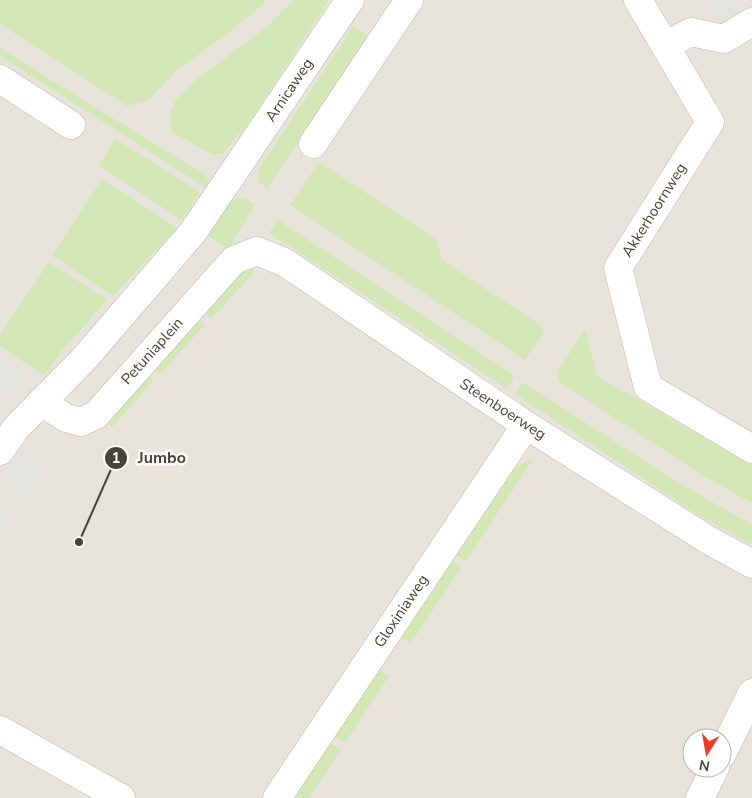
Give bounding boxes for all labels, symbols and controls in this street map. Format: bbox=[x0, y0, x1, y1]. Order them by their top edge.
street label: Arnicaweg bbox=[260, 54, 318, 126]
street label: Akkerhoornweg bbox=[617, 159, 691, 261]
street label: Petuniaplein bbox=[117, 313, 187, 389]
street label: Steenboerweg bbox=[456, 374, 550, 444]
callout: Jumbo bbox=[103, 442, 196, 473]
text: Jumbo bbox=[137, 447, 186, 469]
text: 1 bbox=[111, 448, 121, 468]
street label: Gloxiniaweg bbox=[369, 571, 433, 651]
north arrow bbox=[682, 728, 732, 778]
text: N bbox=[698, 755, 712, 776]

